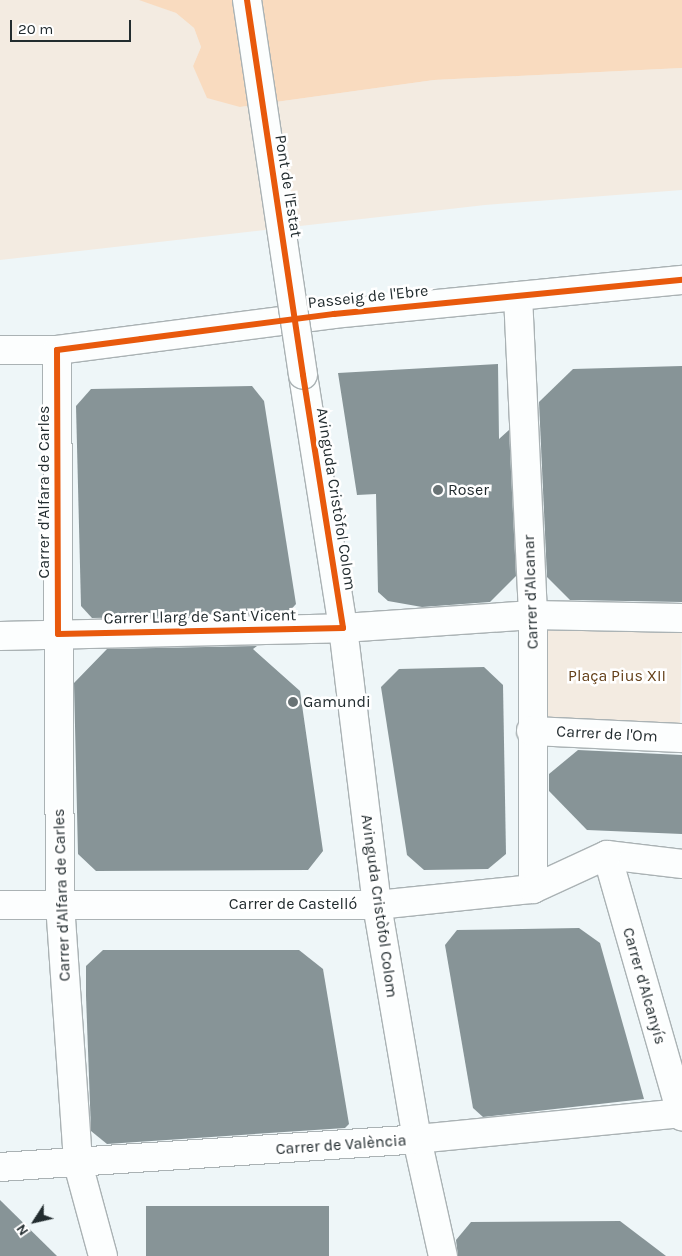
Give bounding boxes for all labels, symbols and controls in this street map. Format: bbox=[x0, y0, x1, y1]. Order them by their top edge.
scale bar bbox=[12, 10, 134, 42]
text: 20 m bbox=[18, 20, 53, 38]
street label: Pont de l'Estat bbox=[270, 133, 306, 239]
street label: Passeig de l'Ebre bbox=[307, 281, 429, 313]
street label: Carrer d'Alfara de Carles bbox=[34, 406, 54, 578]
street label: Avinguda Cristòfol Colom bbox=[312, 406, 360, 592]
place label: Roser bbox=[448, 480, 489, 500]
marker: Roser bbox=[432, 484, 444, 496]
street label: Carrer d'Alcanar bbox=[519, 534, 543, 650]
street label: Carrer Llarg de Sant Vicent bbox=[104, 606, 296, 628]
park label: Plaça Pius XII bbox=[568, 666, 666, 686]
place label: Gamundi bbox=[303, 692, 371, 712]
marker: Gamundi bbox=[287, 696, 299, 708]
street label: Carrer de l'Om bbox=[556, 722, 658, 746]
street label: Carrer d'Alfara de Carles bbox=[49, 808, 75, 982]
street label: Avinguda Cristòfol Colom bbox=[357, 813, 401, 999]
street label: Carrer de Castelló bbox=[229, 894, 357, 914]
street label: Carrer d'Alcanyís bbox=[618, 925, 670, 1047]
street label: Carrer de València bbox=[275, 1131, 407, 1159]
north arrow bbox=[10, 1196, 60, 1246]
text: N bbox=[12, 1221, 32, 1239]

